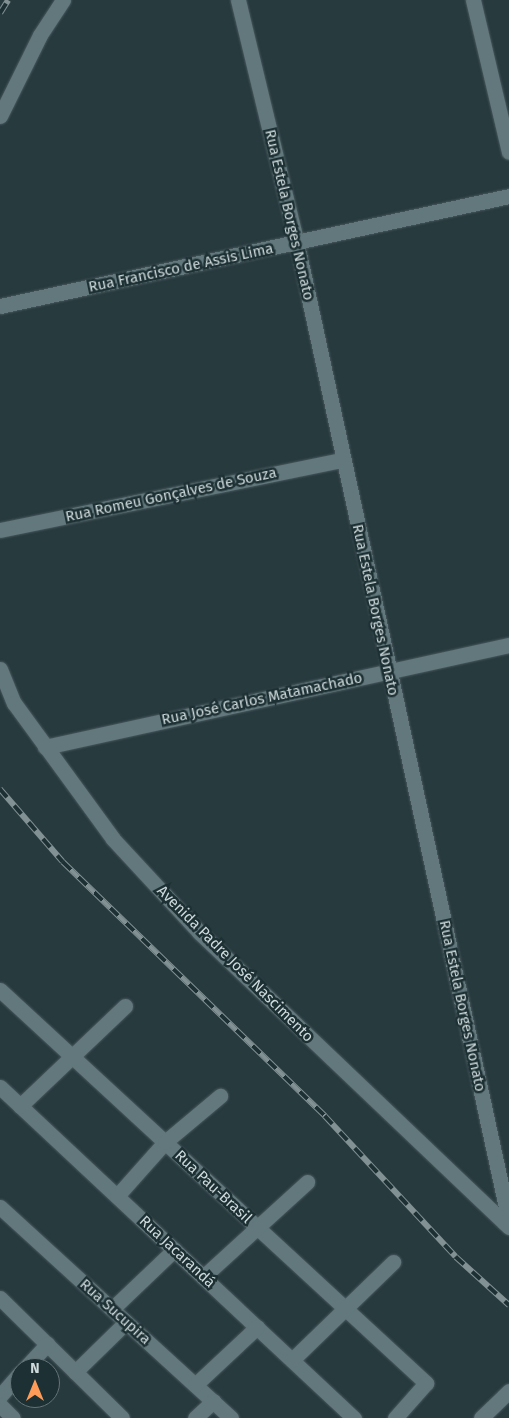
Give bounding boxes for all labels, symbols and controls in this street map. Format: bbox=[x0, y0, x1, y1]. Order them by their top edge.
street label: Rua Estela Borges Nonato bbox=[261, 128, 317, 302]
street label: Rua Francisco de Assis Lima bbox=[87, 240, 275, 296]
street label: Rua Romeu Gonçalves de Souza bbox=[64, 464, 278, 526]
street label: Rua Estela Borges Nonato bbox=[348, 523, 402, 697]
street label: Rua José Carlos Matamachado bbox=[160, 669, 364, 729]
street label: Avenida Padre José Nascimento bbox=[153, 882, 317, 1046]
street label: Rua Estela Borges Nonato bbox=[435, 919, 489, 1093]
street label: Rua Pau-Brasil bbox=[171, 1147, 255, 1227]
street label: Rua Jacarandá bbox=[135, 1212, 219, 1292]
street label: Rua Sucupira bbox=[76, 1275, 154, 1349]
north arrow bbox=[10, 1358, 60, 1408]
text: N bbox=[30, 1360, 40, 1377]

